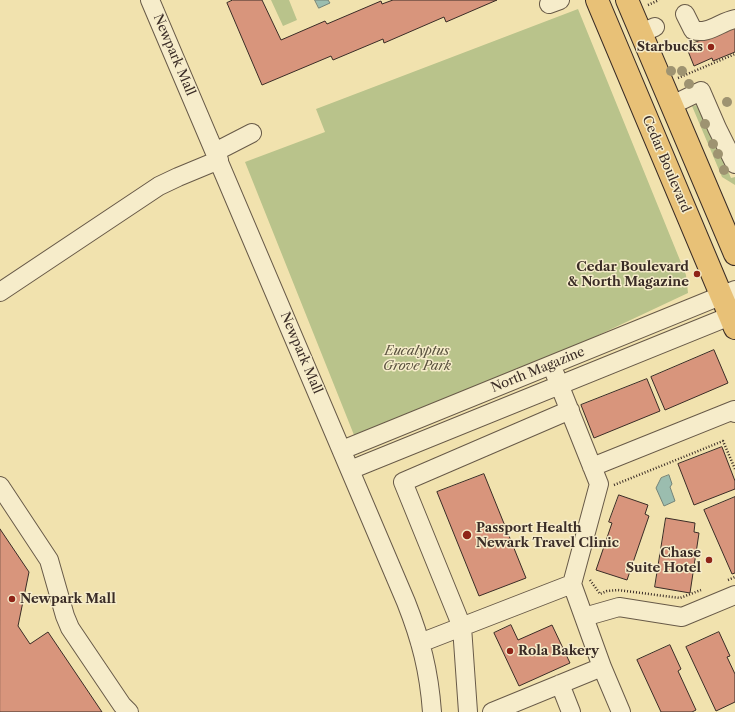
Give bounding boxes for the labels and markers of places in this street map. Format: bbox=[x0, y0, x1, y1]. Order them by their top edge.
place label: Starbucks bbox=[637, 39, 703, 55]
marker: Starbucks bbox=[706, 42, 716, 52]
place label: Cedar Boulevard & North Magazine bbox=[567, 259, 689, 290]
marker: Cedar Boulevard & North Magazine bbox=[692, 269, 702, 279]
place label: Passport Health Newark Travel Clinic bbox=[476, 520, 619, 551]
marker: Passport Health Newark Travel Clinic bbox=[461, 529, 473, 541]
place label: Chase Suite Hotel bbox=[626, 545, 701, 576]
marker: Chase Suite Hotel bbox=[704, 555, 714, 565]
place label: Newpark Mall bbox=[20, 591, 116, 607]
marker: Newpark Mall bbox=[7, 594, 17, 604]
place label: Rola Bakery bbox=[518, 643, 599, 659]
marker: Rola Bakery bbox=[505, 646, 515, 656]

